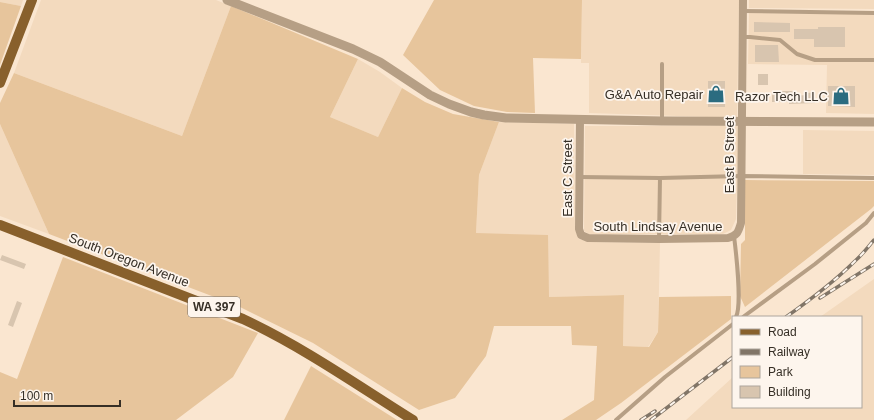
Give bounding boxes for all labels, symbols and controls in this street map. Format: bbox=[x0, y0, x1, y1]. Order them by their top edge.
shop icon: G&A Auto Repair bbox=[706, 84, 726, 104]
shop icon: Razor Tech LLC bbox=[831, 86, 851, 106]
place label: G&A Auto Repair bbox=[605, 87, 704, 102]
place label: Razor Tech LLC bbox=[735, 89, 828, 104]
street label: East B Street bbox=[722, 116, 737, 193]
street label: East C Street bbox=[560, 139, 575, 217]
street label: South Lindsay Avenue bbox=[593, 219, 723, 234]
street label: South Oregon Avenue bbox=[67, 230, 191, 290]
road number: WA 397 bbox=[188, 297, 240, 317]
legend bbox=[732, 316, 862, 408]
text: Road bbox=[768, 325, 797, 339]
text: Railway bbox=[768, 345, 810, 359]
text: Park bbox=[768, 365, 794, 379]
scale bar bbox=[14, 382, 120, 408]
text: Building bbox=[768, 385, 811, 399]
text: 100 m bbox=[20, 389, 53, 403]

